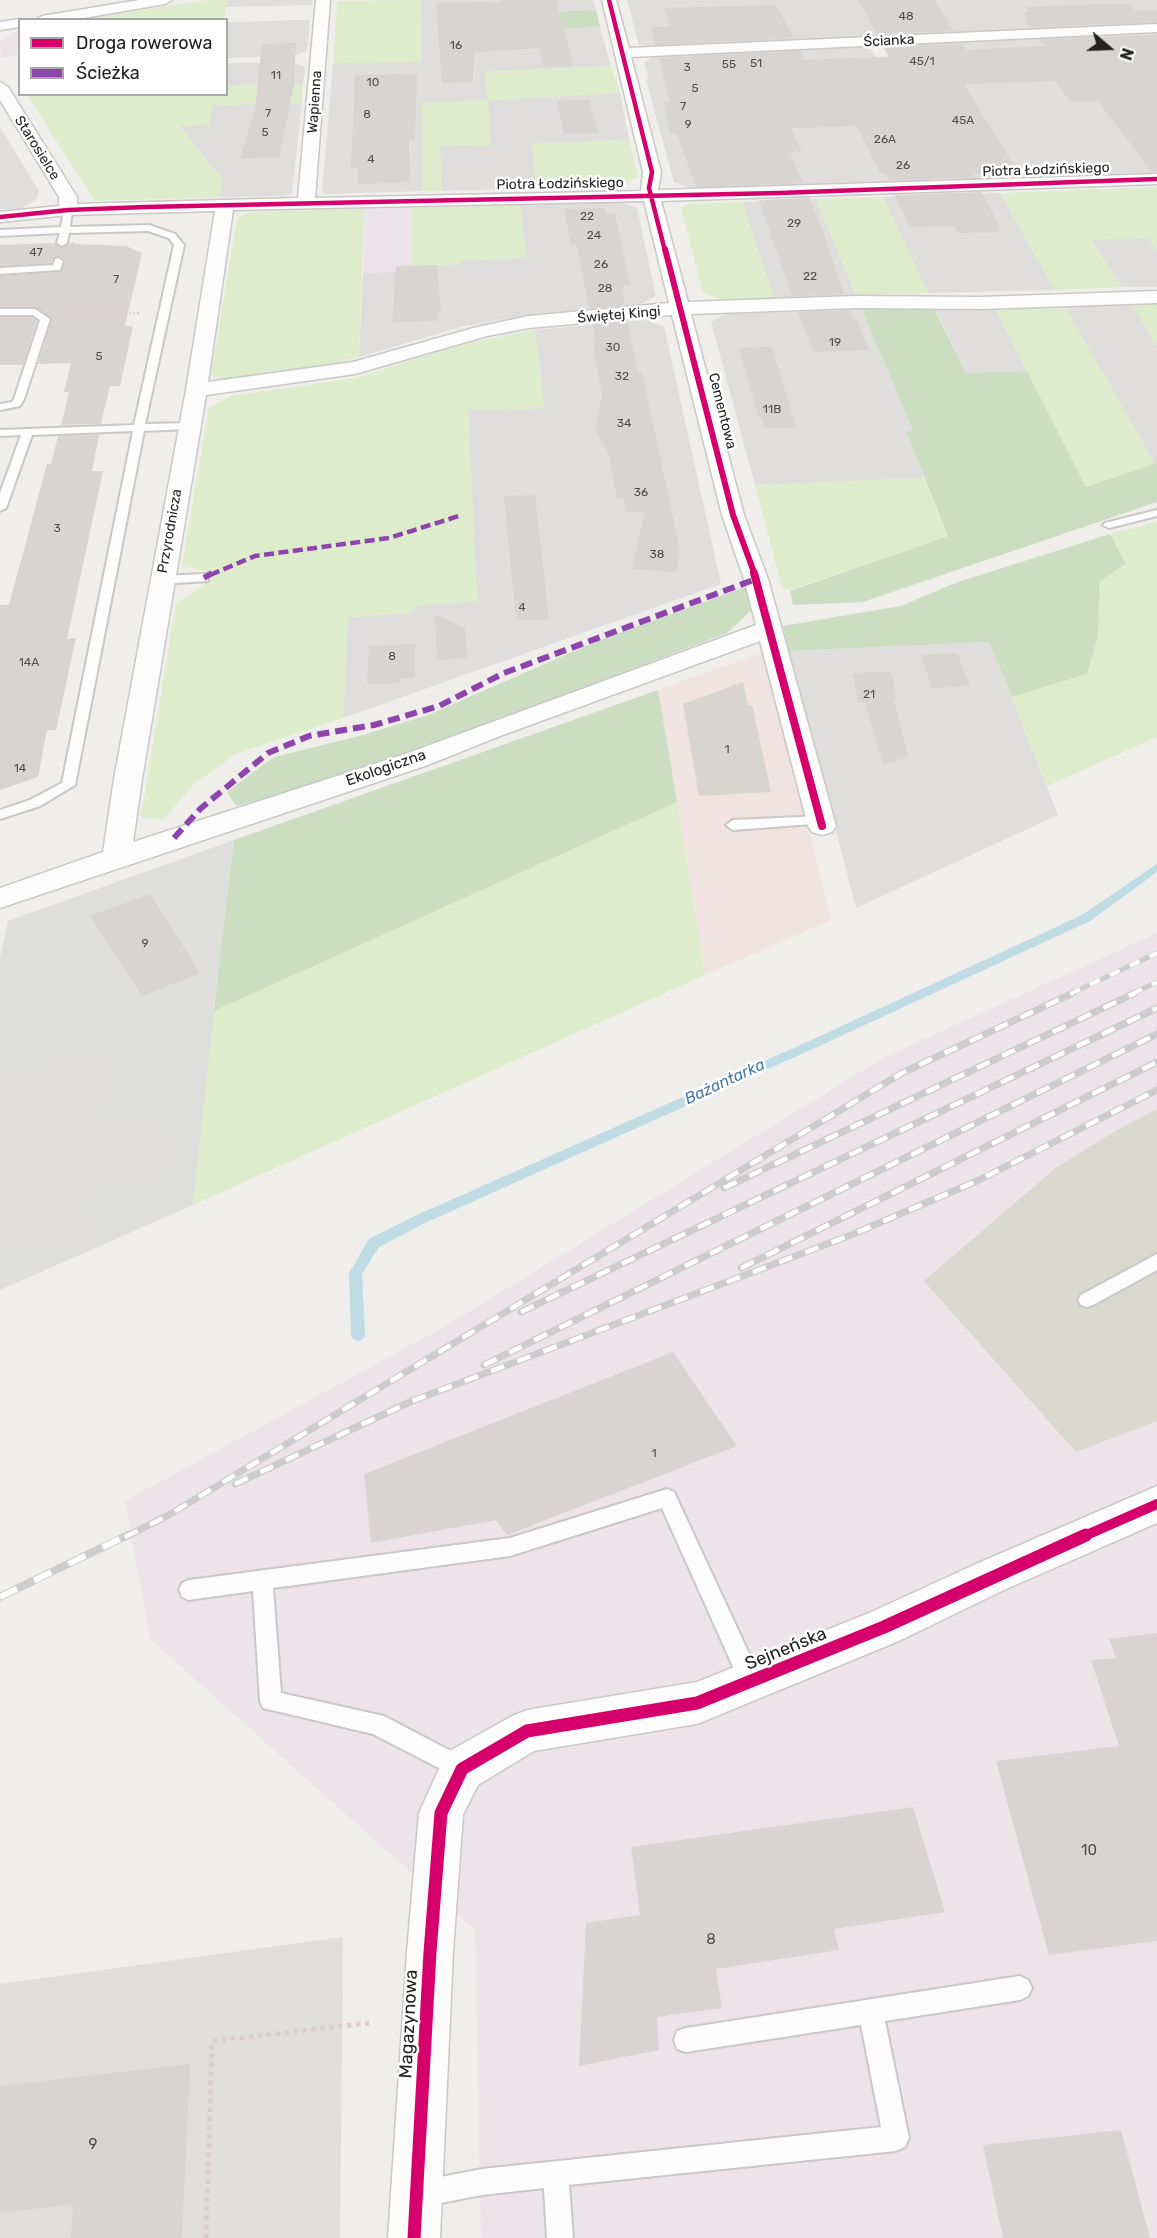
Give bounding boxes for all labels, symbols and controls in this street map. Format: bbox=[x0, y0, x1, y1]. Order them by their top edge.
house number: 48 bbox=[898, 10, 914, 24]
legend bbox=[18, 18, 228, 96]
north arrow bbox=[1079, 18, 1139, 78]
street label: Ścianka bbox=[863, 31, 915, 51]
text: Droga rowerowa bbox=[76, 32, 212, 54]
house number: 16 bbox=[450, 39, 462, 53]
text: N bbox=[1116, 45, 1137, 63]
house number: 45/1 bbox=[909, 55, 935, 69]
house number: 51 bbox=[750, 57, 762, 71]
house number: 55 bbox=[722, 58, 736, 72]
house number: 3 bbox=[683, 61, 691, 75]
text: Ścieżka bbox=[76, 62, 140, 84]
house number: 11 bbox=[271, 69, 281, 83]
street label: Wapienna bbox=[304, 70, 326, 134]
house number: 10 bbox=[367, 76, 379, 90]
house number: 5 bbox=[691, 82, 699, 96]
house number: 7 bbox=[680, 100, 686, 114]
house number: 7 bbox=[265, 107, 271, 121]
house number: 8 bbox=[363, 108, 371, 122]
street label: Starosielce bbox=[11, 113, 63, 183]
house number: 45A bbox=[952, 114, 974, 128]
house number: 9 bbox=[684, 118, 692, 132]
house number: 5 bbox=[261, 126, 269, 140]
house number: 26A bbox=[874, 133, 896, 147]
house number: 4 bbox=[367, 153, 375, 167]
house number: 26 bbox=[896, 159, 910, 173]
street label: Piotra Łodzińskiego bbox=[982, 159, 1110, 181]
street label: Piotra Łodzińskiego bbox=[496, 174, 624, 194]
house number: 22 bbox=[580, 210, 594, 224]
house number: 29 bbox=[787, 217, 801, 231]
house number: 24 bbox=[587, 229, 601, 243]
house number: 47 bbox=[29, 246, 43, 260]
house number: 26 bbox=[594, 258, 608, 272]
house number: 22 bbox=[803, 270, 817, 284]
house number: 7 bbox=[113, 273, 119, 287]
house number: 28 bbox=[598, 282, 612, 296]
street label: Świętej Kingi bbox=[577, 303, 661, 327]
house number: 19 bbox=[829, 336, 841, 350]
house number: 30 bbox=[606, 341, 620, 355]
house number: 5 bbox=[95, 350, 103, 364]
house number: 32 bbox=[615, 370, 629, 384]
street label: Cementowa bbox=[704, 371, 740, 451]
house number: 11B bbox=[763, 403, 781, 417]
house number: 34 bbox=[617, 417, 631, 431]
house number: 36 bbox=[634, 486, 648, 500]
street label: Przyrodnicza bbox=[154, 488, 186, 574]
house number: 3 bbox=[53, 522, 61, 536]
house number: 38 bbox=[650, 548, 664, 562]
house number: 4 bbox=[518, 601, 526, 615]
house number: 8 bbox=[388, 650, 396, 664]
house number: 14A bbox=[19, 656, 39, 670]
house number: 21 bbox=[863, 688, 875, 702]
house number: 1 bbox=[724, 743, 730, 757]
street label: Ekologiczna bbox=[344, 746, 428, 790]
house number: 14 bbox=[14, 762, 26, 776]
house number: 9 bbox=[141, 937, 149, 951]
water label: Bażantarka bbox=[682, 1055, 768, 1109]
house number: 1 bbox=[651, 1447, 657, 1461]
street label: Sejneńska bbox=[742, 1623, 830, 1675]
house number: 10 bbox=[1081, 1842, 1097, 1860]
house number: 8 bbox=[706, 1931, 716, 1949]
street label: Magazynowa bbox=[395, 1969, 423, 2079]
house number: 9 bbox=[89, 2136, 97, 2154]

